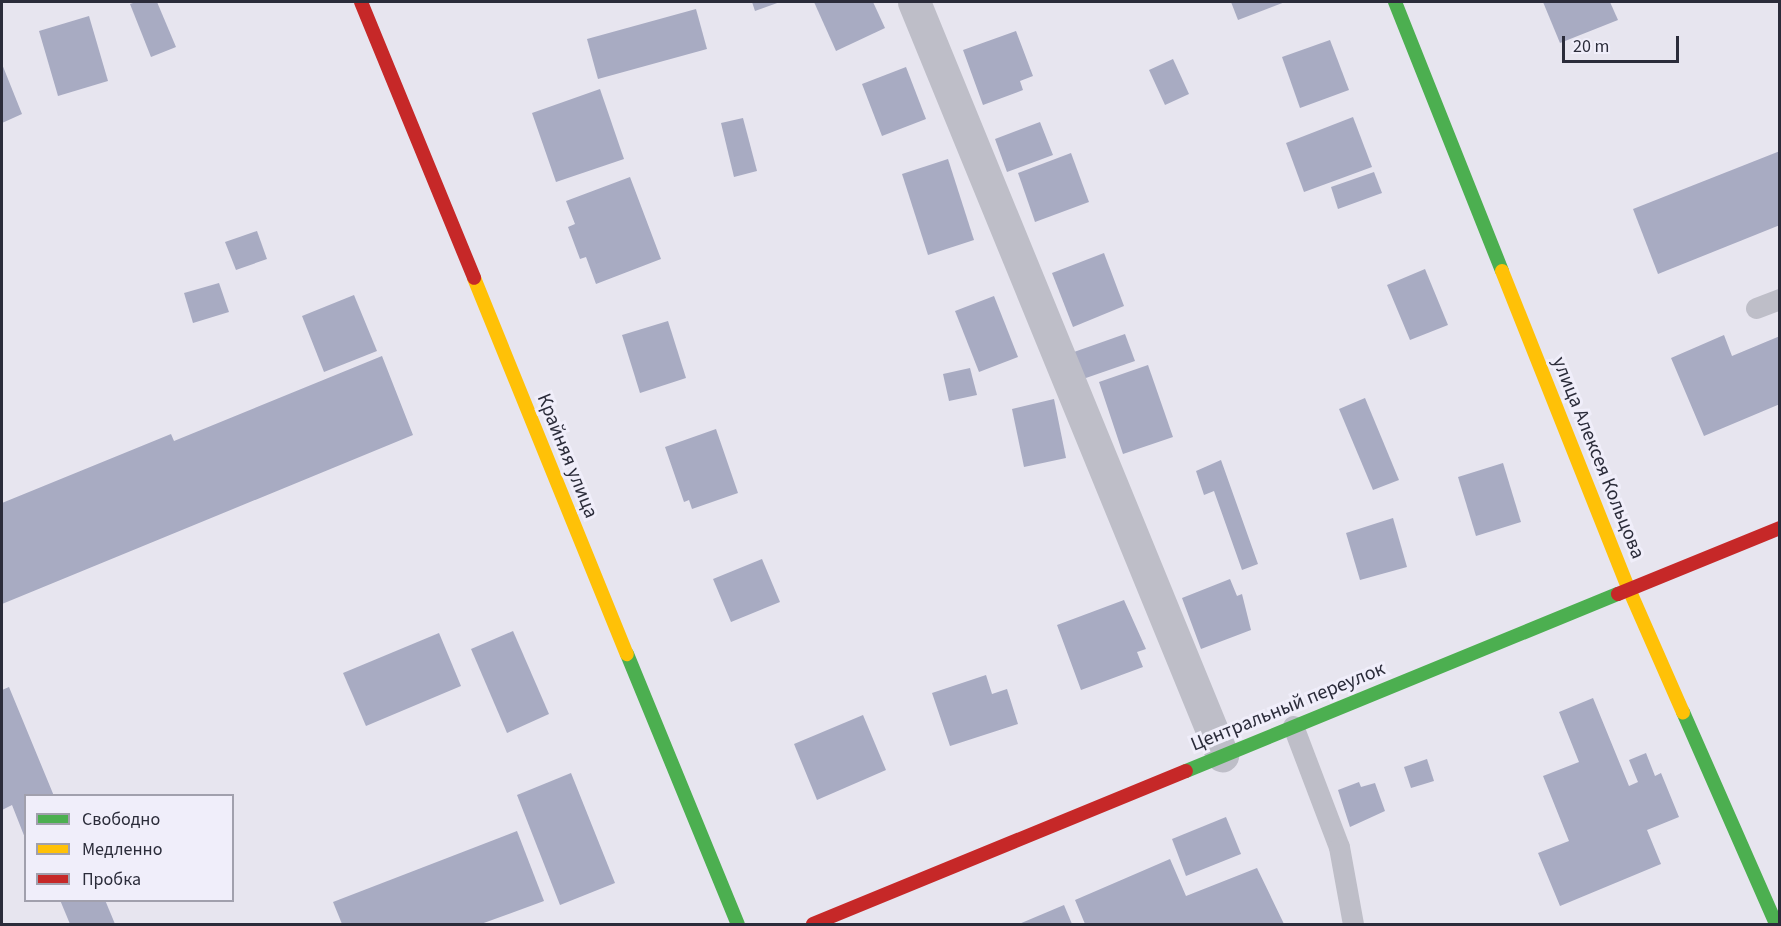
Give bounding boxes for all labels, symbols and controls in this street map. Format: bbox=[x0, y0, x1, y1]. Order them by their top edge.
scale bar bbox=[1565, 24, 1682, 62]
text: 20 m bbox=[1573, 34, 1609, 59]
street label: улица Алексея Кольцова bbox=[1546, 354, 1650, 562]
street label: Крайняя улица bbox=[531, 390, 603, 522]
street label: Центральный переулок bbox=[1187, 657, 1389, 757]
legend bbox=[24, 794, 234, 902]
text: Свободно bbox=[82, 807, 160, 832]
text: Медленно bbox=[82, 837, 162, 862]
text: Пробка bbox=[82, 867, 141, 892]

